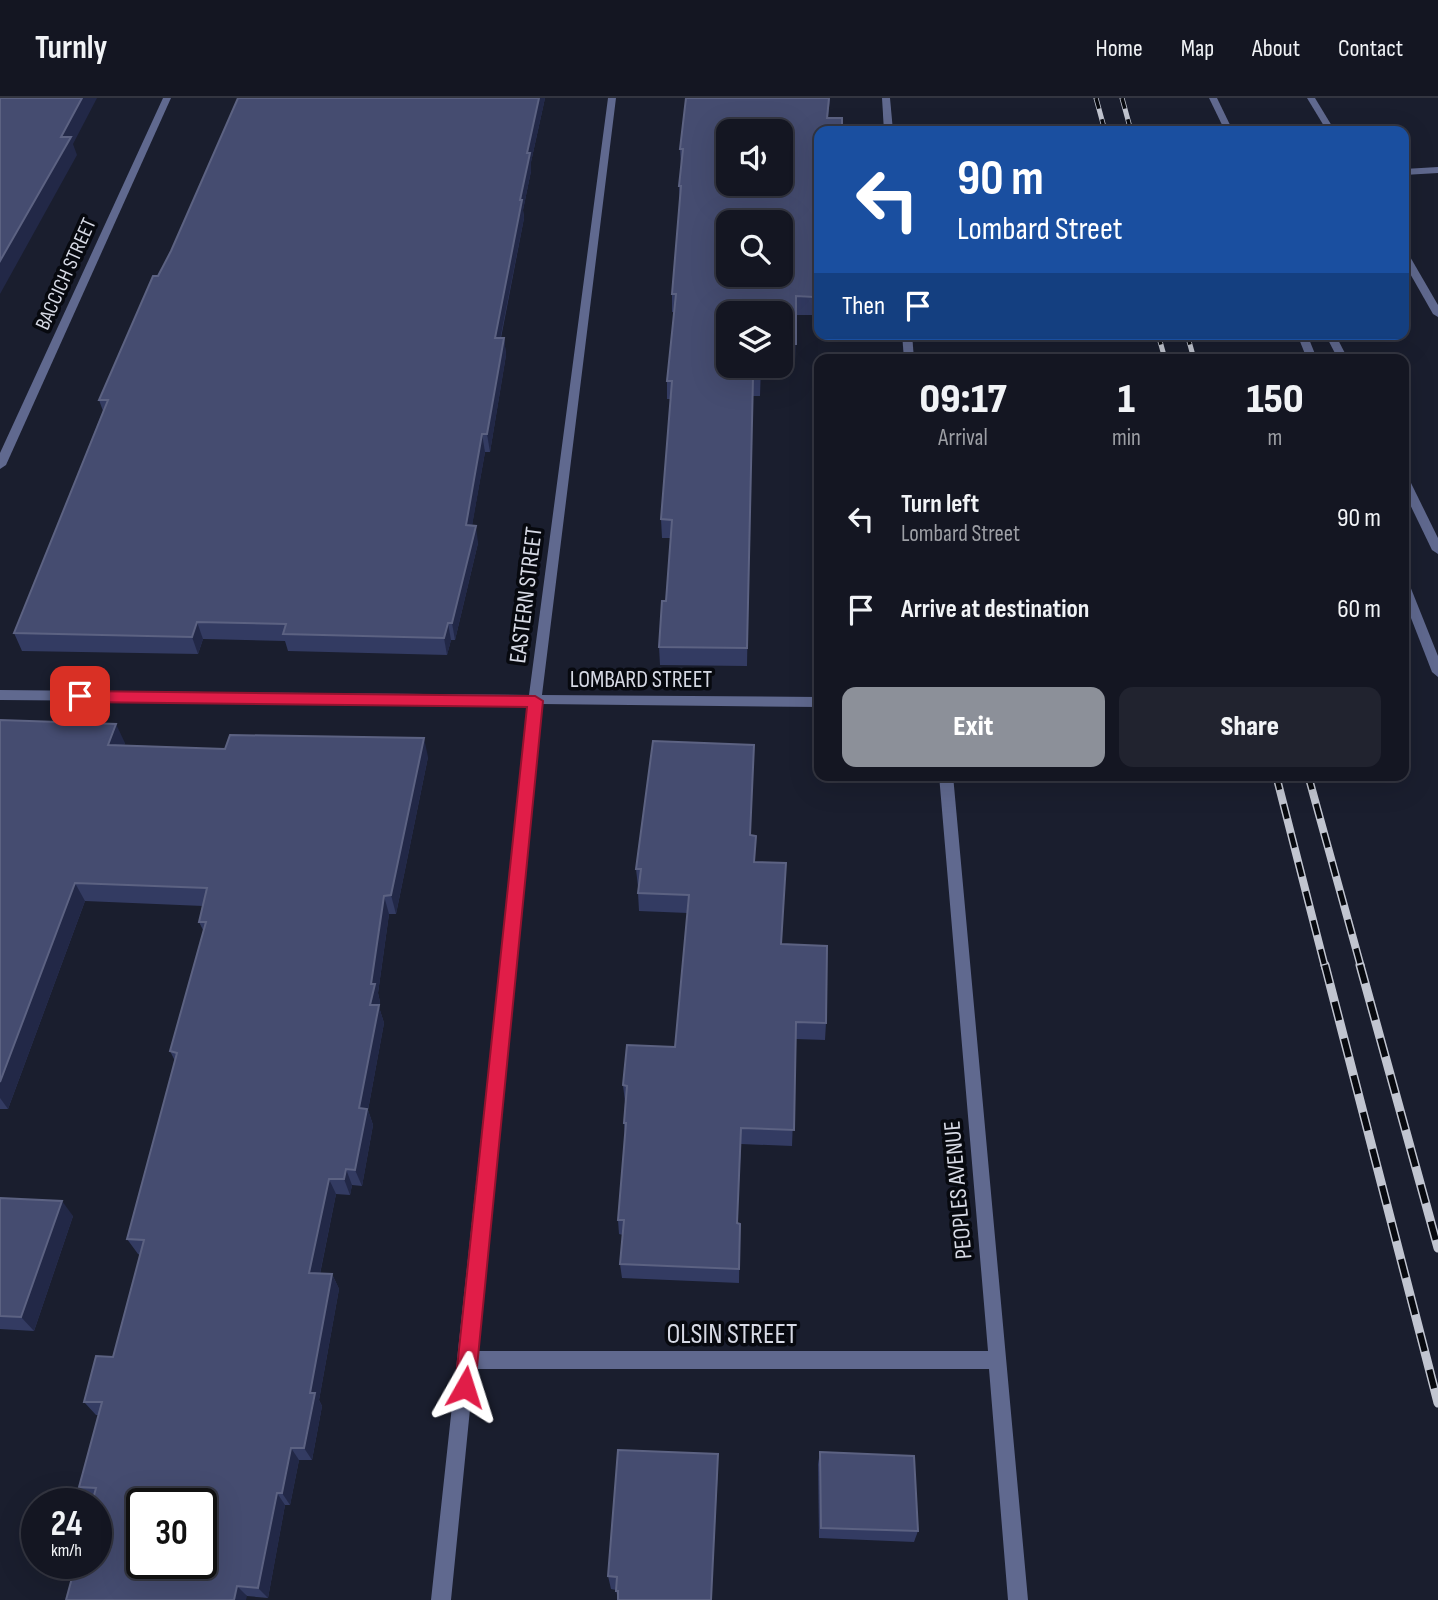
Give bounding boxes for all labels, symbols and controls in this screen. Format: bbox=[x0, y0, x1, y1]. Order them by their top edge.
text: Turnly bbox=[35, 28, 107, 68]
text: Home bbox=[1095, 34, 1143, 63]
text: Map bbox=[1181, 34, 1214, 63]
text: About bbox=[1252, 34, 1300, 63]
text: Contact bbox=[1338, 34, 1403, 63]
map controls bbox=[716, 119, 793, 378]
button: sound bbox=[716, 119, 793, 196]
text: 90 m bbox=[957, 150, 1044, 209]
icon: left bbox=[842, 154, 933, 245]
button: search bbox=[716, 210, 793, 287]
text: Lombard Street bbox=[957, 210, 1123, 249]
street label: BACCICH STREET bbox=[30, 214, 102, 334]
icon: arrive bbox=[899, 287, 937, 325]
text: Then bbox=[842, 291, 885, 322]
button: layers bbox=[716, 301, 793, 378]
text: 09:17 bbox=[920, 374, 1006, 425]
text: 1 bbox=[1118, 374, 1135, 425]
text: 150 bbox=[1246, 374, 1303, 425]
text: Arrival bbox=[938, 424, 988, 452]
text: min bbox=[1112, 424, 1141, 452]
text: m bbox=[1268, 424, 1282, 452]
text: Turn left bbox=[901, 489, 979, 520]
icon: left bbox=[842, 500, 880, 538]
text: 90 m bbox=[1337, 503, 1381, 534]
text: Lombard Street bbox=[901, 520, 1020, 548]
street label: EASTERN STREET bbox=[503, 525, 549, 665]
icon: arrive bbox=[842, 591, 880, 629]
text: Arrive at destination bbox=[901, 594, 1089, 625]
text: 60 m bbox=[1337, 594, 1381, 625]
street label: LOMBARD STREET bbox=[570, 665, 713, 694]
pin bbox=[50, 666, 110, 726]
icon: arrive bbox=[61, 677, 99, 715]
button: Exit bbox=[842, 687, 1105, 767]
button: Share bbox=[1119, 687, 1381, 767]
street label: PEOPLES AVENUE bbox=[938, 1120, 978, 1260]
street label: OLSIN STREET bbox=[667, 1318, 798, 1351]
position arrow bbox=[428, 1350, 502, 1424]
speed limit sign: 30 bbox=[126, 1488, 217, 1579]
text: 24 bbox=[51, 1503, 82, 1546]
text: km/h bbox=[51, 1540, 82, 1561]

